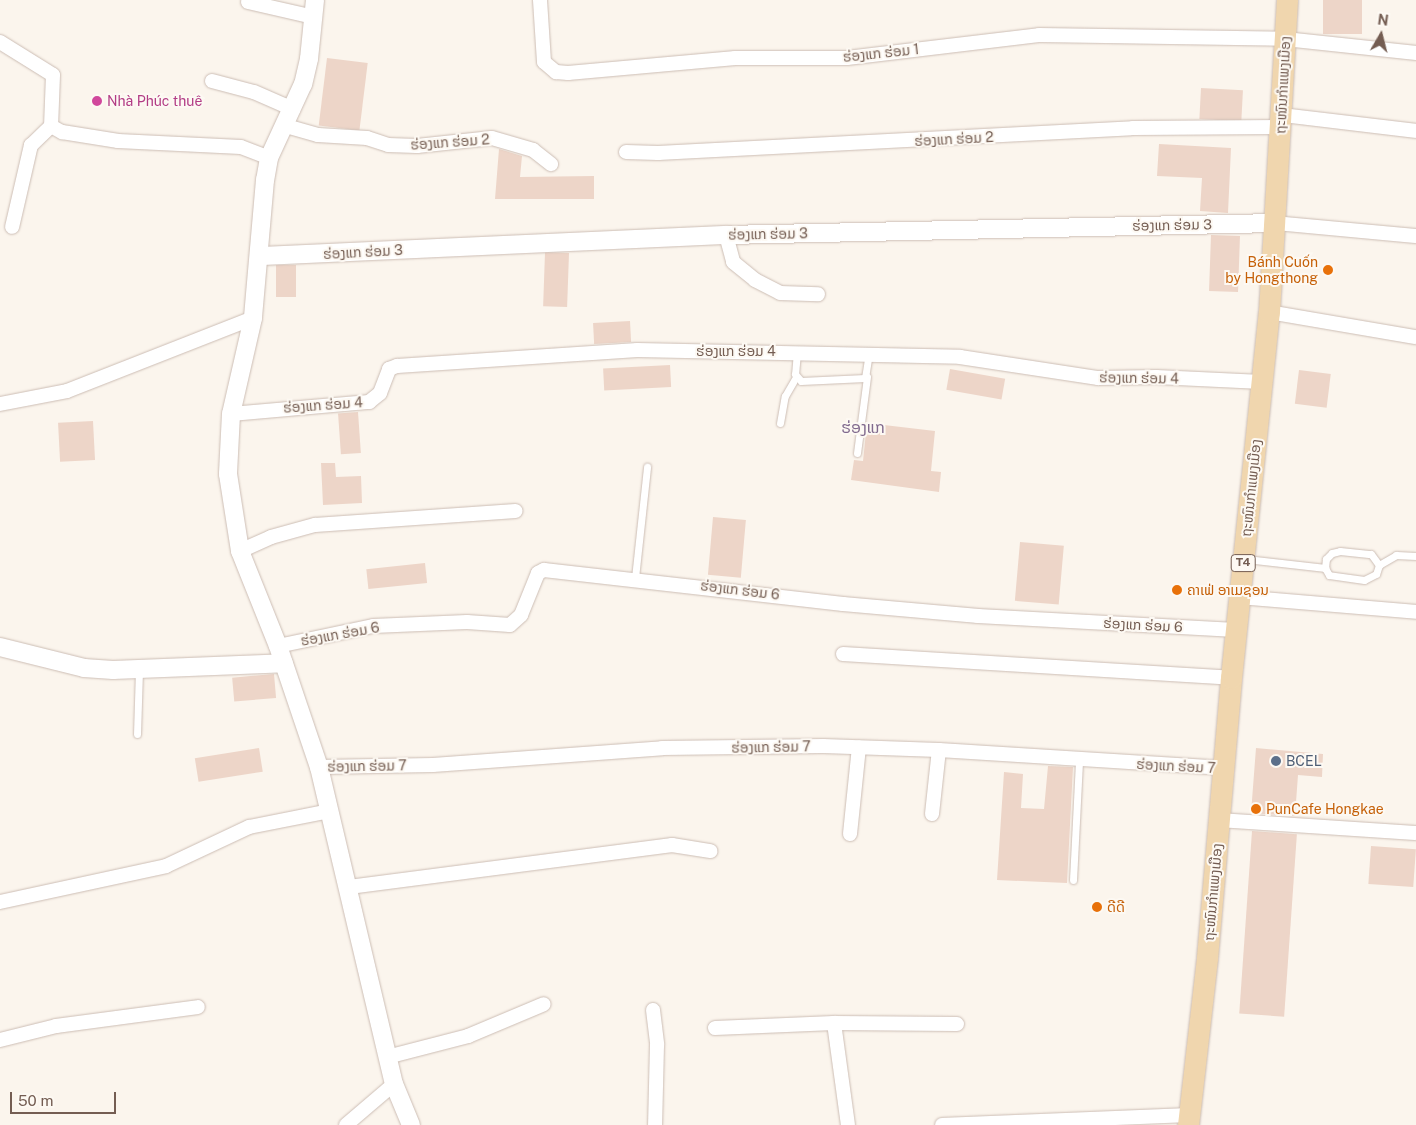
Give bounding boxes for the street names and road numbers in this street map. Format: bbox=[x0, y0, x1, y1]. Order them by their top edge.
street label: ຖະໜົນກຳແພງເມືອງ bbox=[1272, 36, 1294, 134]
street label: ຮ່ອງແກ ຮ່ອມ 1 bbox=[842, 41, 920, 65]
street label: ຮ່ອງແກ ຮ່ອມ 2 bbox=[914, 129, 994, 149]
street label: ຮ່ອງແກ ຮ່ອມ 2 bbox=[410, 131, 490, 153]
street label: ຮ່ອງແກ ຮ່ອມ 3 bbox=[1132, 216, 1212, 234]
street label: ຮ່ອງແກ ຮ່ອມ 3 bbox=[728, 225, 808, 243]
street label: ຮ່ອງແກ ຮ່ອມ 3 bbox=[323, 242, 403, 262]
street label: ຮ່ອງແກ ຮ່ອມ 4 bbox=[696, 343, 776, 359]
street label: ຮ່ອງແກ ຮ່ອມ 4 bbox=[1099, 369, 1179, 387]
street label: ຮ່ອງແກ ຮ່ອມ 4 bbox=[283, 394, 363, 416]
street label: ຖະໜົນກຳແພງເມືອງ bbox=[1238, 438, 1264, 538]
road number: T4 bbox=[1230, 554, 1256, 572]
street label: ຮ່ອງແກ ຮ່ອມ 6 bbox=[699, 577, 781, 603]
street label: ຮ່ອງແກ ຮ່ອມ 6 bbox=[1103, 615, 1183, 635]
street label: ຮ່ອງແກ ຮ່ອມ 6 bbox=[299, 619, 381, 649]
street label: ຮ່ອງແກ ຮ່ອມ 7 bbox=[731, 738, 811, 756]
street label: ຮ່ອງແກ ຮ່ອມ 7 bbox=[1136, 756, 1216, 776]
street label: ຮ່ອງແກ ຮ່ອມ 7 bbox=[327, 757, 407, 775]
street label: ຖະໜົນກຳແພງເມືອງ bbox=[1200, 842, 1226, 942]

